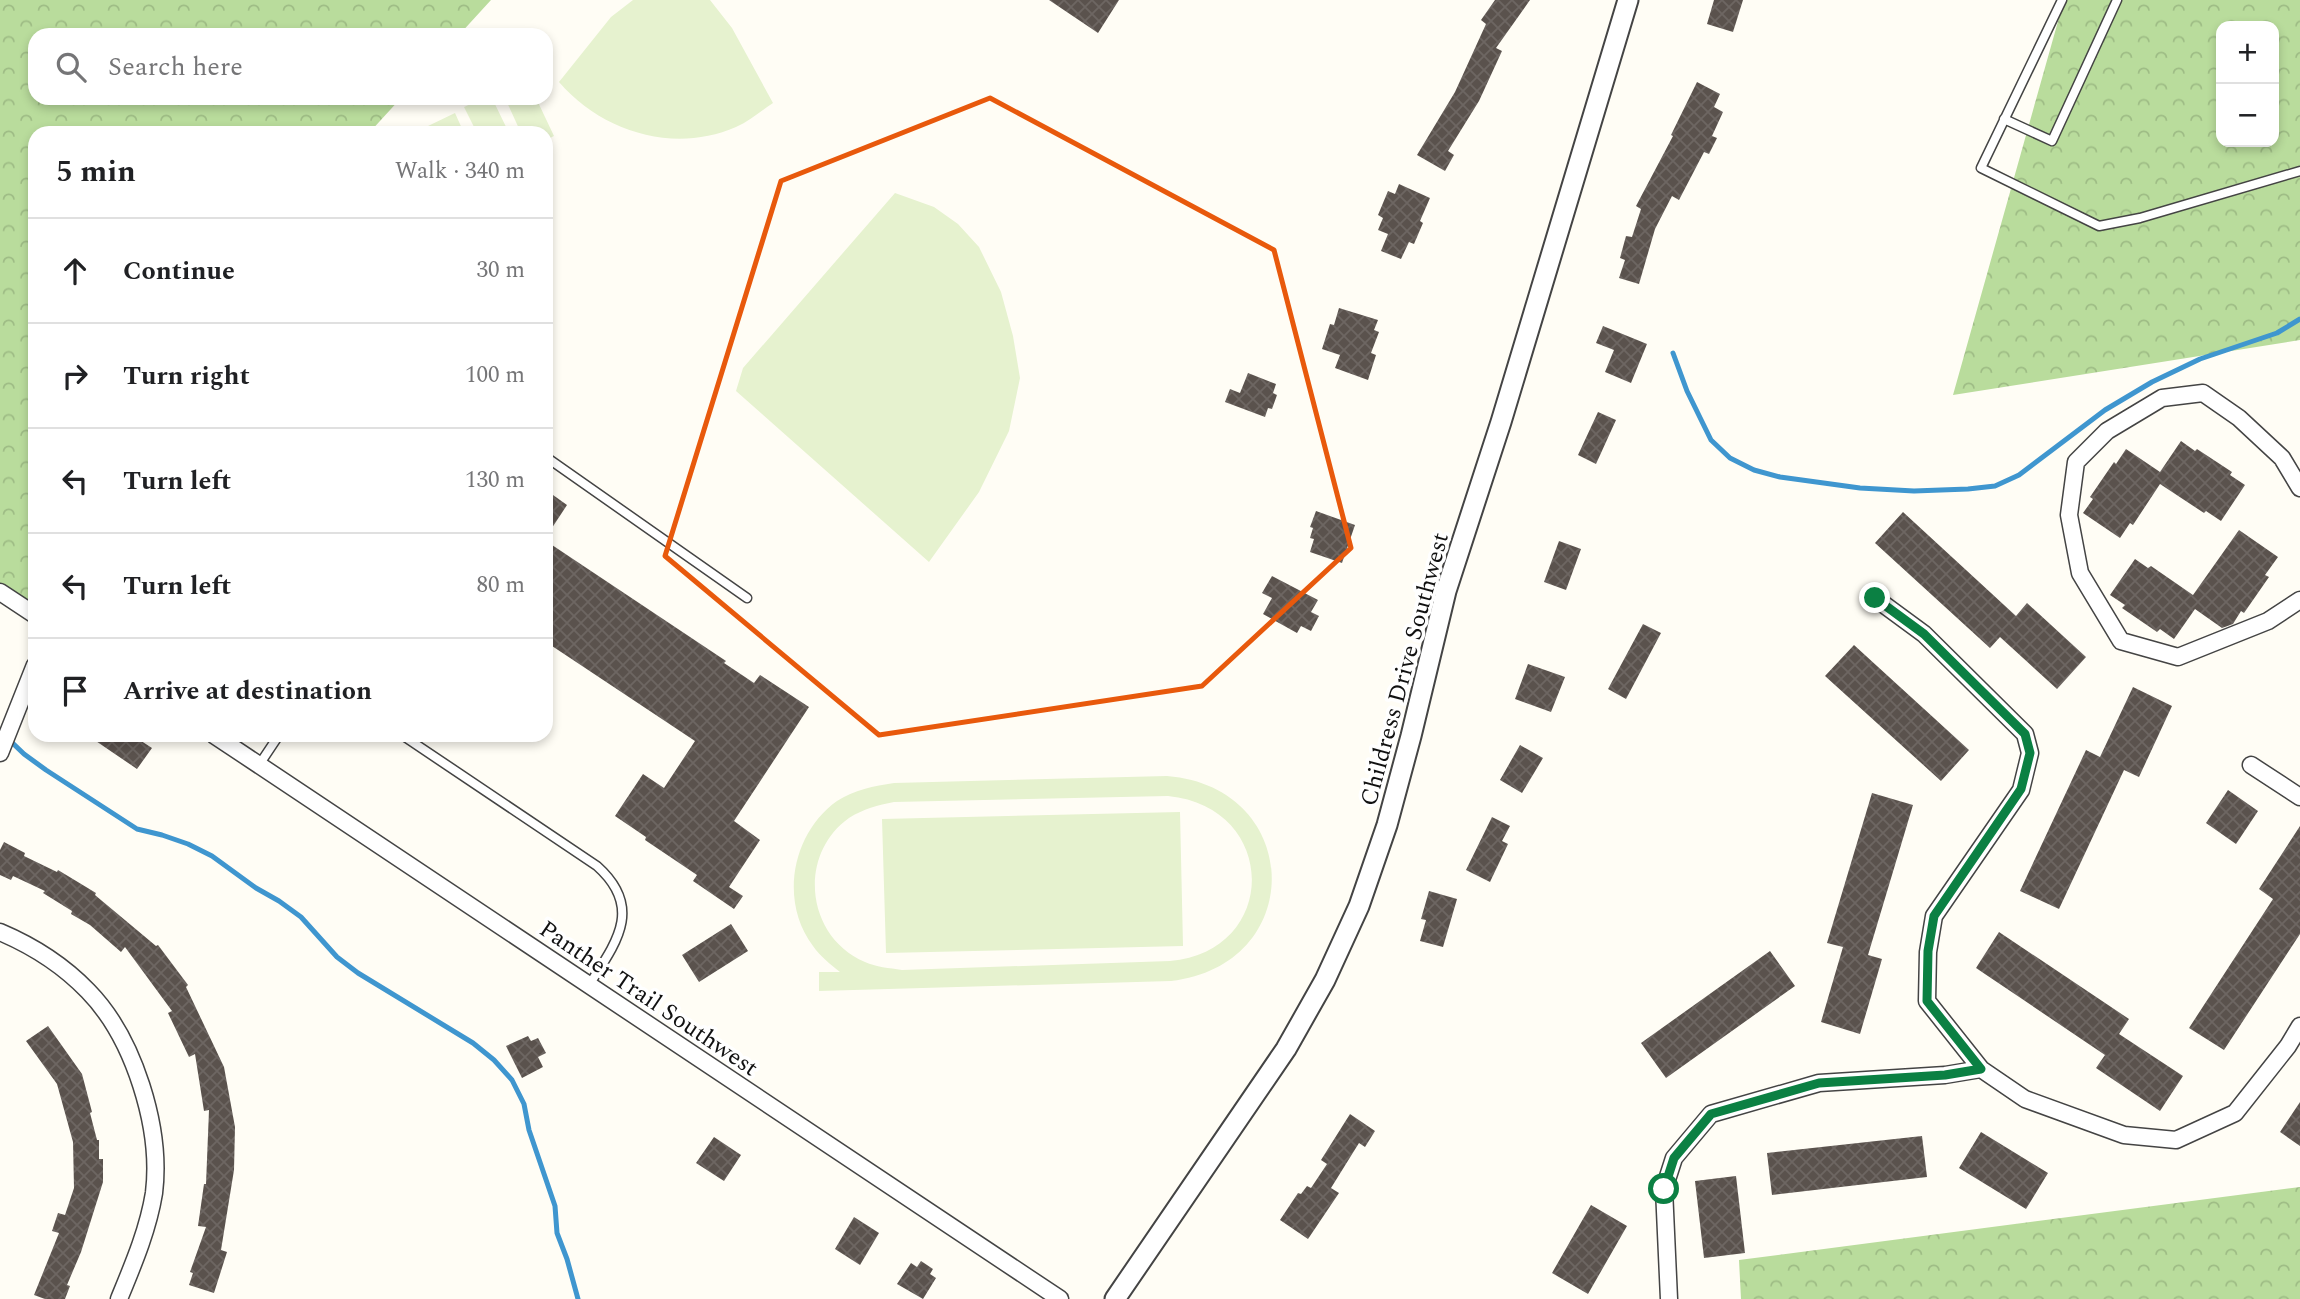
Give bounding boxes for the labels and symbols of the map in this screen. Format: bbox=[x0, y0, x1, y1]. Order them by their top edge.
street label: Childress Drive Southwest bbox=[1351, 528, 1459, 810]
route end bbox=[1859, 582, 1890, 613]
street label: Panther Trail Southwest bbox=[531, 912, 765, 1086]
route start bbox=[1648, 1173, 1679, 1204]

